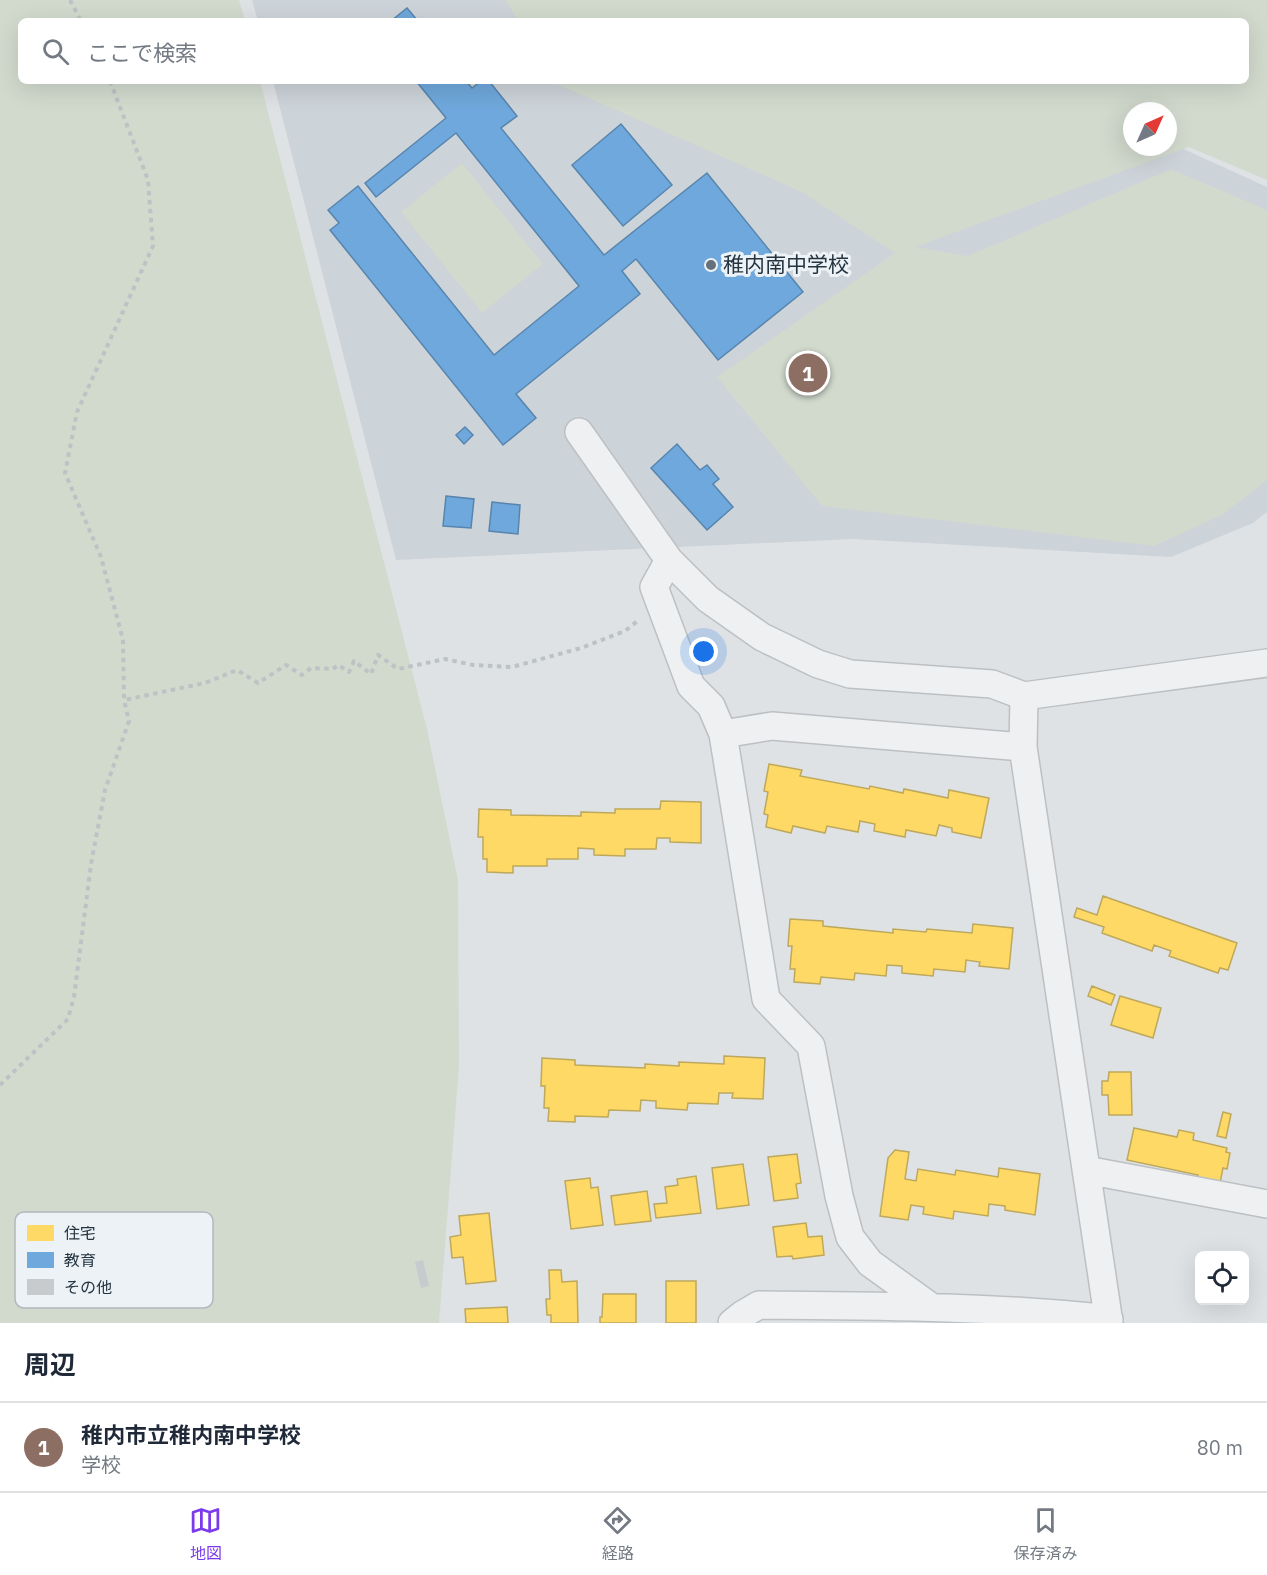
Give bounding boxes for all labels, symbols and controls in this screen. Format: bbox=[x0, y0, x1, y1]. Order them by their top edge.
search box bbox=[18, 18, 1249, 84]
icon: search bbox=[39, 35, 72, 68]
text: ここで検索 bbox=[87, 38, 197, 67]
north arrow bbox=[1123, 102, 1177, 156]
place label: 稚内南中学校 bbox=[723, 250, 849, 278]
marker: 稚内南中学校 bbox=[704, 258, 718, 272]
pin: 1 bbox=[788, 350, 828, 395]
your location bbox=[689, 637, 718, 666]
legend bbox=[15, 1212, 213, 1308]
text: 住宅 bbox=[64, 1223, 96, 1243]
text: 教育 bbox=[64, 1250, 96, 1270]
map controls bbox=[1195, 1251, 1249, 1305]
button: locate bbox=[1195, 1251, 1249, 1305]
text: その他 bbox=[64, 1277, 112, 1297]
text: 周辺 bbox=[24, 1347, 76, 1381]
text: 稚内市立稚内南中学校 bbox=[81, 1420, 301, 1449]
text: 1 bbox=[38, 1434, 50, 1461]
text: 80 m bbox=[1197, 1434, 1243, 1461]
text: 学校 bbox=[81, 1451, 121, 1478]
tab: 地図 bbox=[189, 1504, 222, 1564]
tab: 経路 bbox=[601, 1504, 634, 1564]
tab: 保存済み bbox=[1013, 1504, 1077, 1564]

